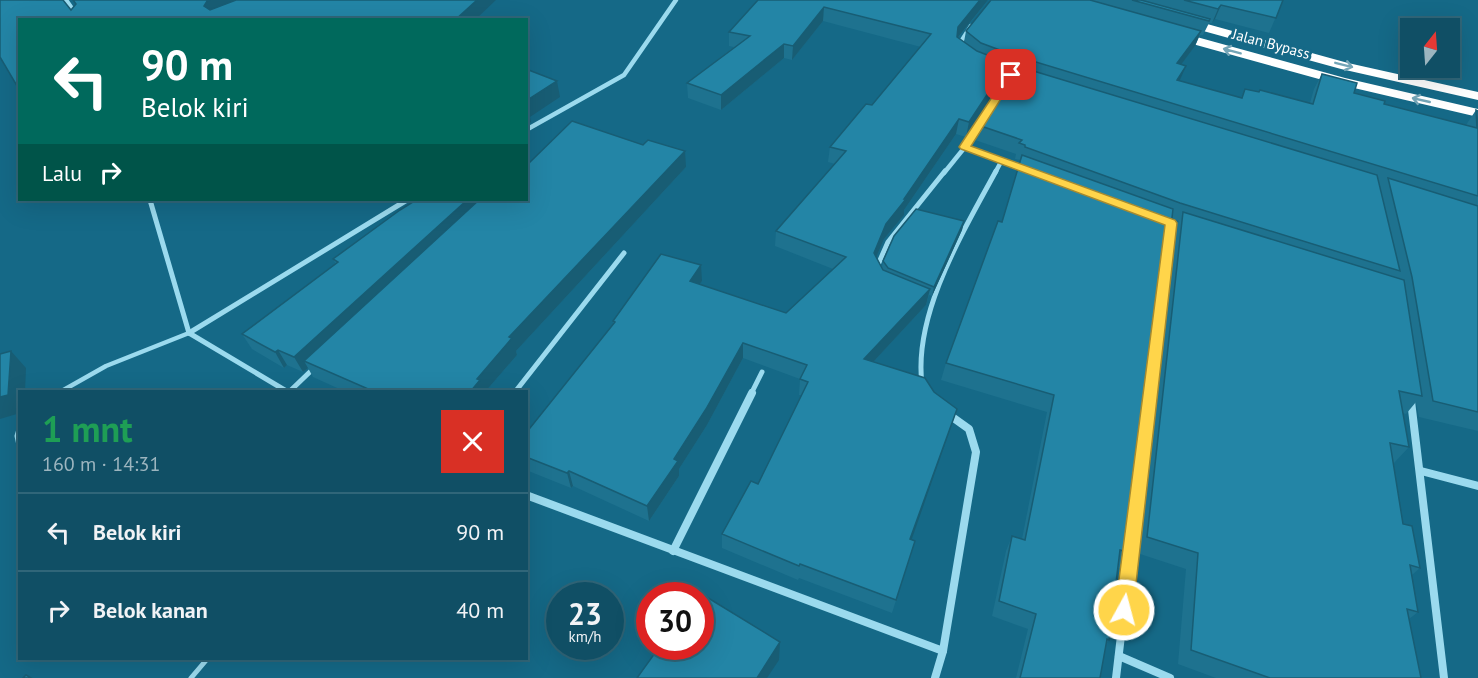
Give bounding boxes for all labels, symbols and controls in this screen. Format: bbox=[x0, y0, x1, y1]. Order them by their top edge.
north arrow bbox=[1400, 18, 1460, 78]
map controls bbox=[1400, 18, 1460, 78]
street label: Jalan Bypass bbox=[1229, 24, 1312, 63]
text: 90 m bbox=[141, 37, 233, 92]
icon: left bbox=[42, 42, 120, 120]
one-way arrow bbox=[1223, 44, 1242, 56]
pin bbox=[985, 49, 1036, 100]
icon: arrive bbox=[994, 58, 1027, 91]
one-way arrow bbox=[1334, 60, 1353, 72]
text: Belok kiri bbox=[141, 90, 249, 124]
one-way arrow bbox=[1412, 93, 1431, 105]
icon: right bbox=[94, 156, 127, 189]
text: Lalu bbox=[42, 159, 82, 187]
text: 1 mnt bbox=[42, 405, 133, 452]
button: close bbox=[441, 410, 504, 473]
text: 160 m · 14:31 bbox=[42, 451, 160, 477]
icon: left bbox=[42, 516, 75, 549]
text: Belok kiri bbox=[93, 518, 182, 546]
text: 90 m bbox=[456, 518, 504, 546]
position arrow bbox=[1092, 578, 1156, 642]
speed limit sign: 30 bbox=[636, 582, 714, 660]
icon: right bbox=[42, 594, 75, 627]
text: 23 bbox=[568, 594, 602, 633]
text: Belok kanan bbox=[93, 596, 208, 624]
text: 40 m bbox=[456, 596, 504, 624]
text: km/h bbox=[569, 627, 601, 646]

